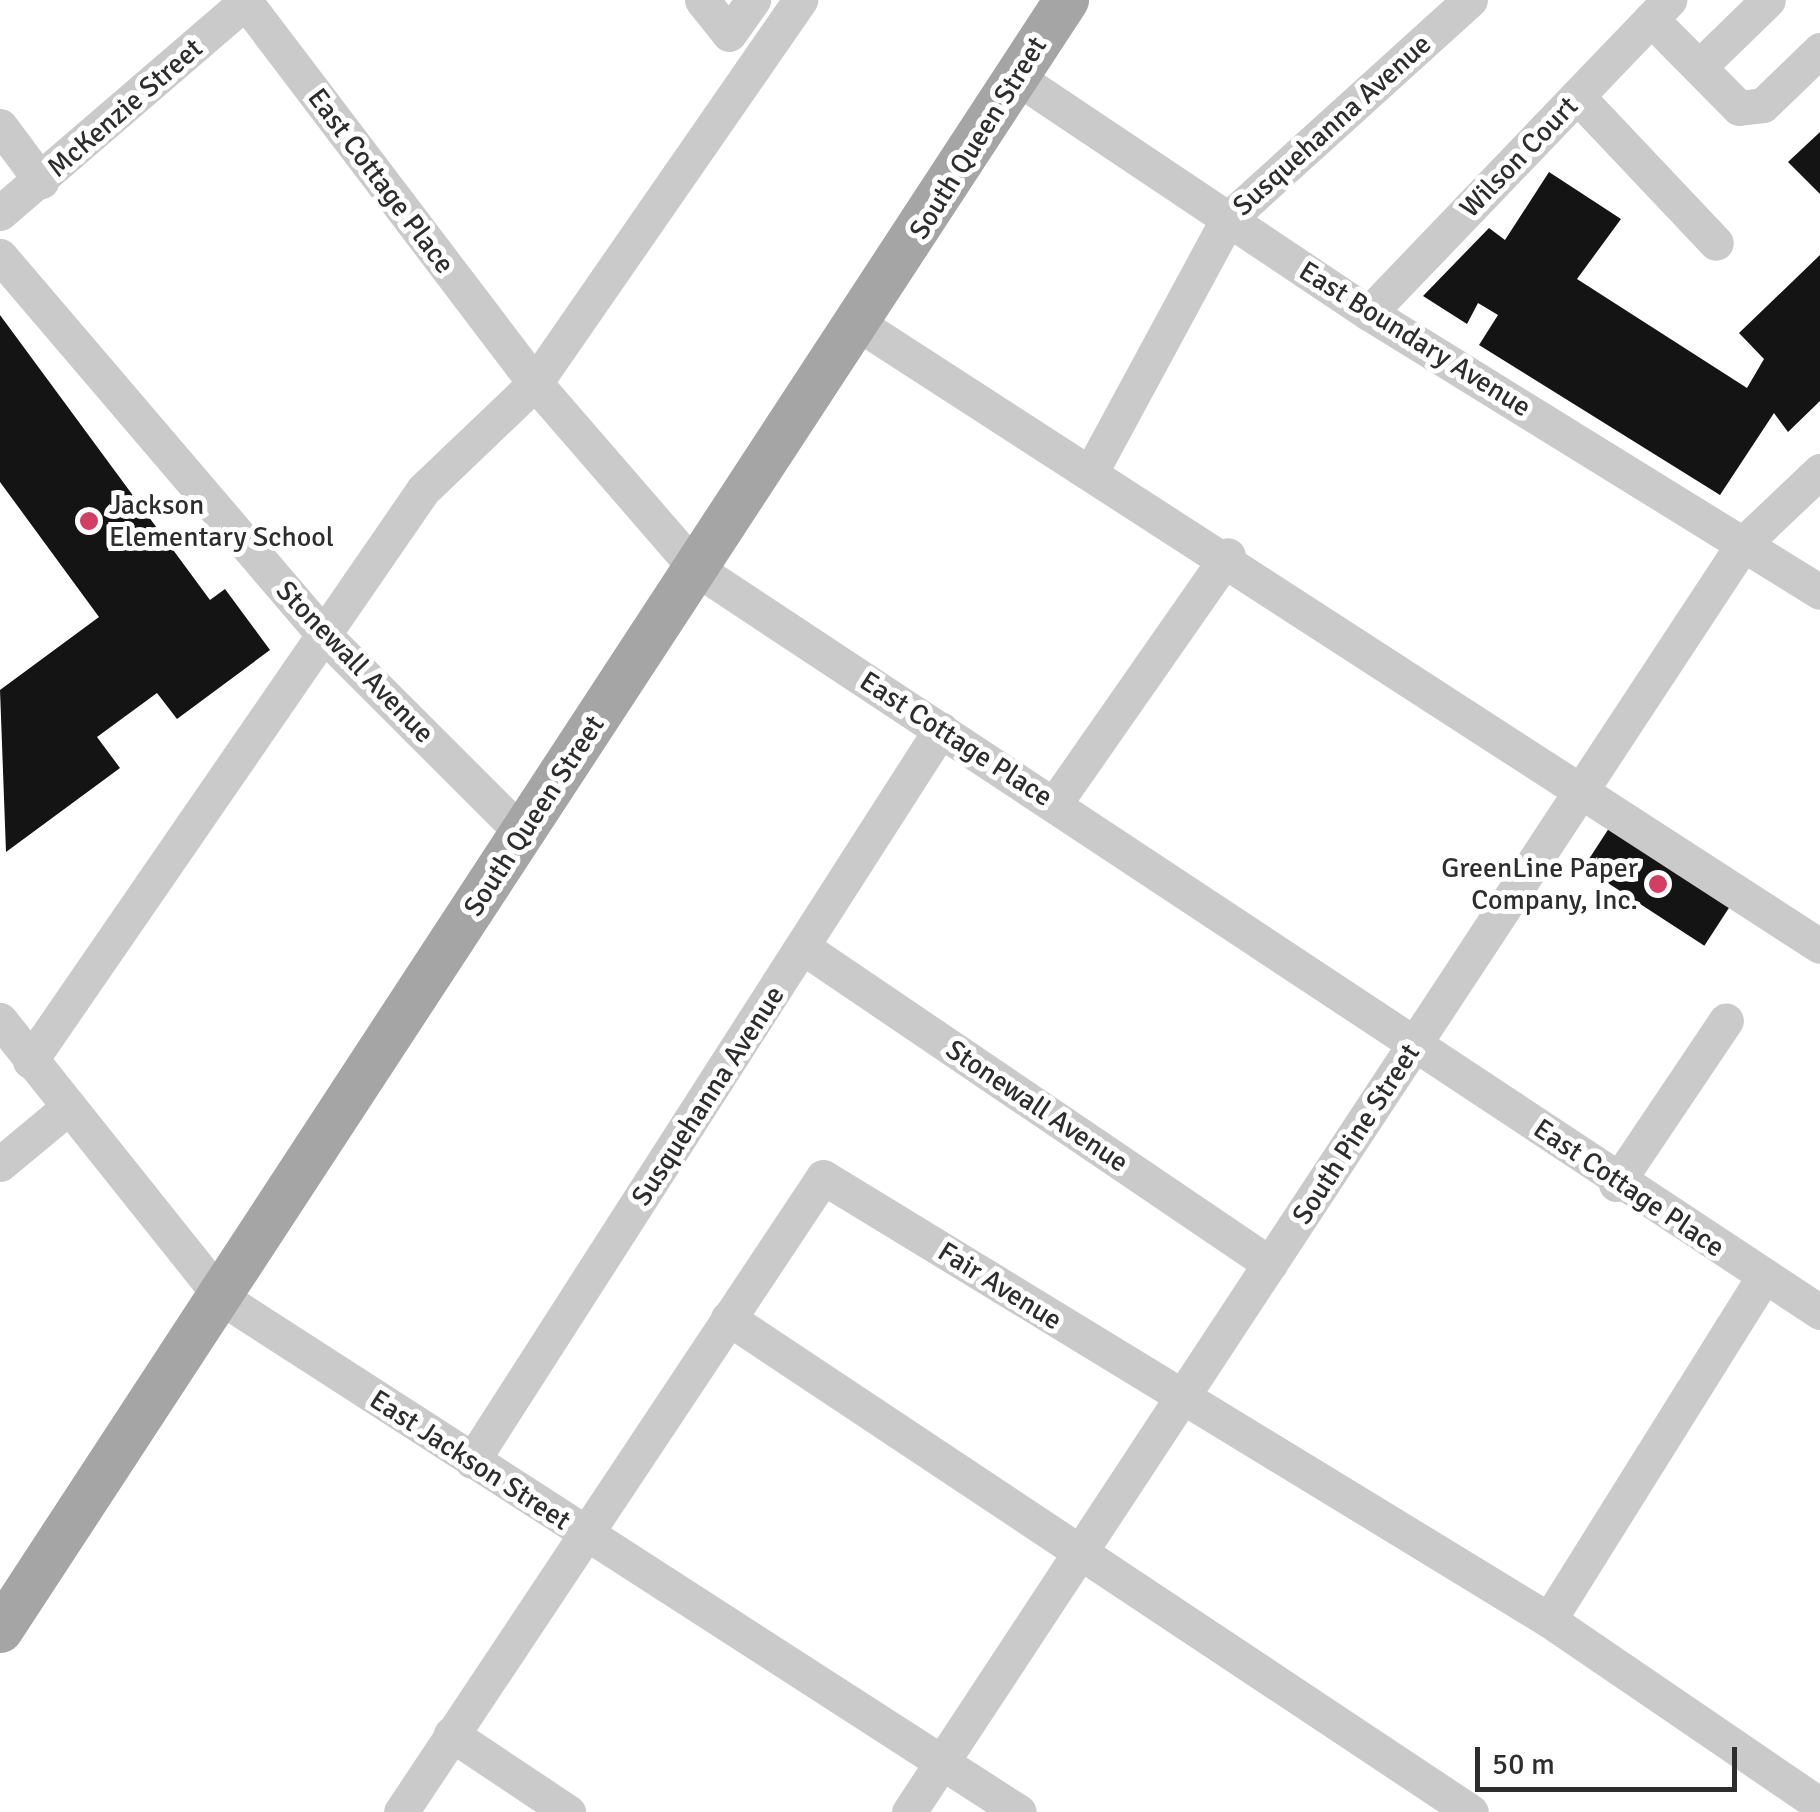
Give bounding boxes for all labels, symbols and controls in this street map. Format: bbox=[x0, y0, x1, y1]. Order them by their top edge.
street label: Susquehanna Avenue bbox=[1226, 27, 1438, 223]
street label: South Queen Street bbox=[902, 30, 1054, 246]
street label: McKenzie Street bbox=[41, 32, 209, 184]
street label: East Cottage Place bbox=[300, 82, 462, 280]
street label: Wilson Court bbox=[1453, 90, 1585, 224]
street label: East Boundary Avenue bbox=[1293, 254, 1537, 424]
place label: Jackson Elementary School bbox=[109, 488, 334, 554]
marker: Jackson Elementary School bbox=[78, 510, 100, 532]
street label: Stonewall Avenue bbox=[269, 574, 441, 750]
street label: East Cottage Place bbox=[853, 664, 1059, 814]
street label: South Queen Street bbox=[457, 709, 611, 923]
place label: GreenLine Paper Company, Inc. bbox=[1441, 851, 1638, 917]
marker: GreenLine Paper Company, Inc. bbox=[1647, 873, 1669, 895]
street label: Susquehanna Avenue bbox=[624, 980, 792, 1212]
street label: Stonewall Avenue bbox=[939, 1033, 1135, 1179]
street label: South Pine Street bbox=[1285, 1037, 1427, 1231]
street label: East Cottage Place bbox=[1527, 1112, 1731, 1264]
street label: Fair Avenue bbox=[932, 1235, 1068, 1337]
street label: East Jackson Street bbox=[363, 1383, 577, 1537]
scale bar bbox=[1480, 1727, 1742, 1789]
text: 50 m bbox=[1492, 1746, 1555, 1783]

